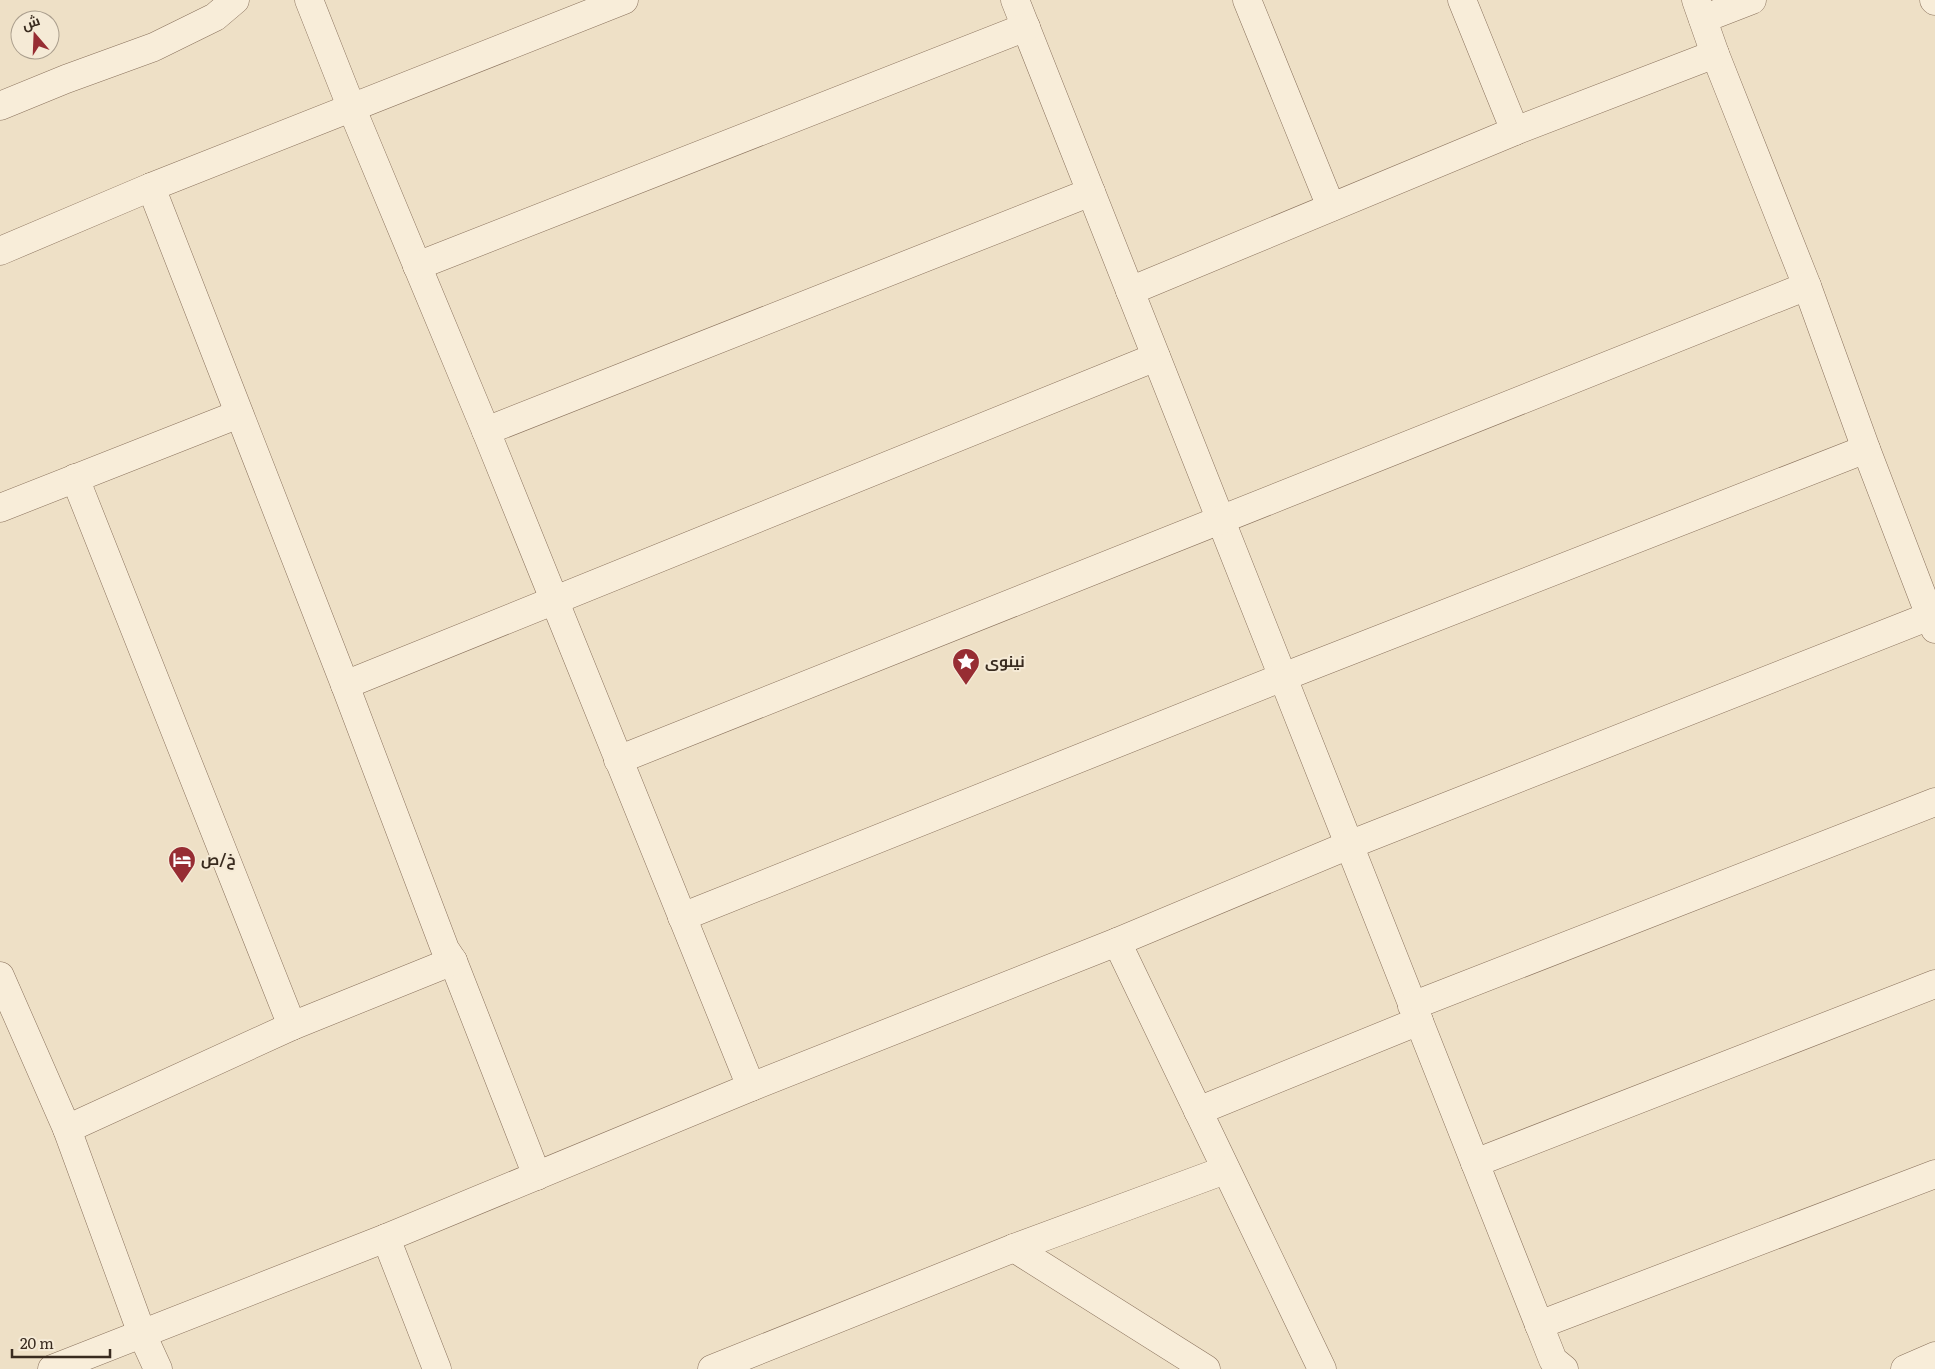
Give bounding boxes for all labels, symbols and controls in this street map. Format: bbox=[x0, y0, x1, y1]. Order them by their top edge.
text: ش bbox=[19, 9, 42, 34]
north arrow bbox=[10, 10, 60, 60]
place icon: نينوى bbox=[951, 647, 981, 686]
place label: نينوى bbox=[985, 649, 1025, 672]
hotel icon: خ/ص bbox=[167, 845, 197, 884]
place label: خ/ص bbox=[201, 847, 236, 870]
scale bar bbox=[12, 1326, 110, 1358]
text: 20 m bbox=[20, 1331, 54, 1354]

